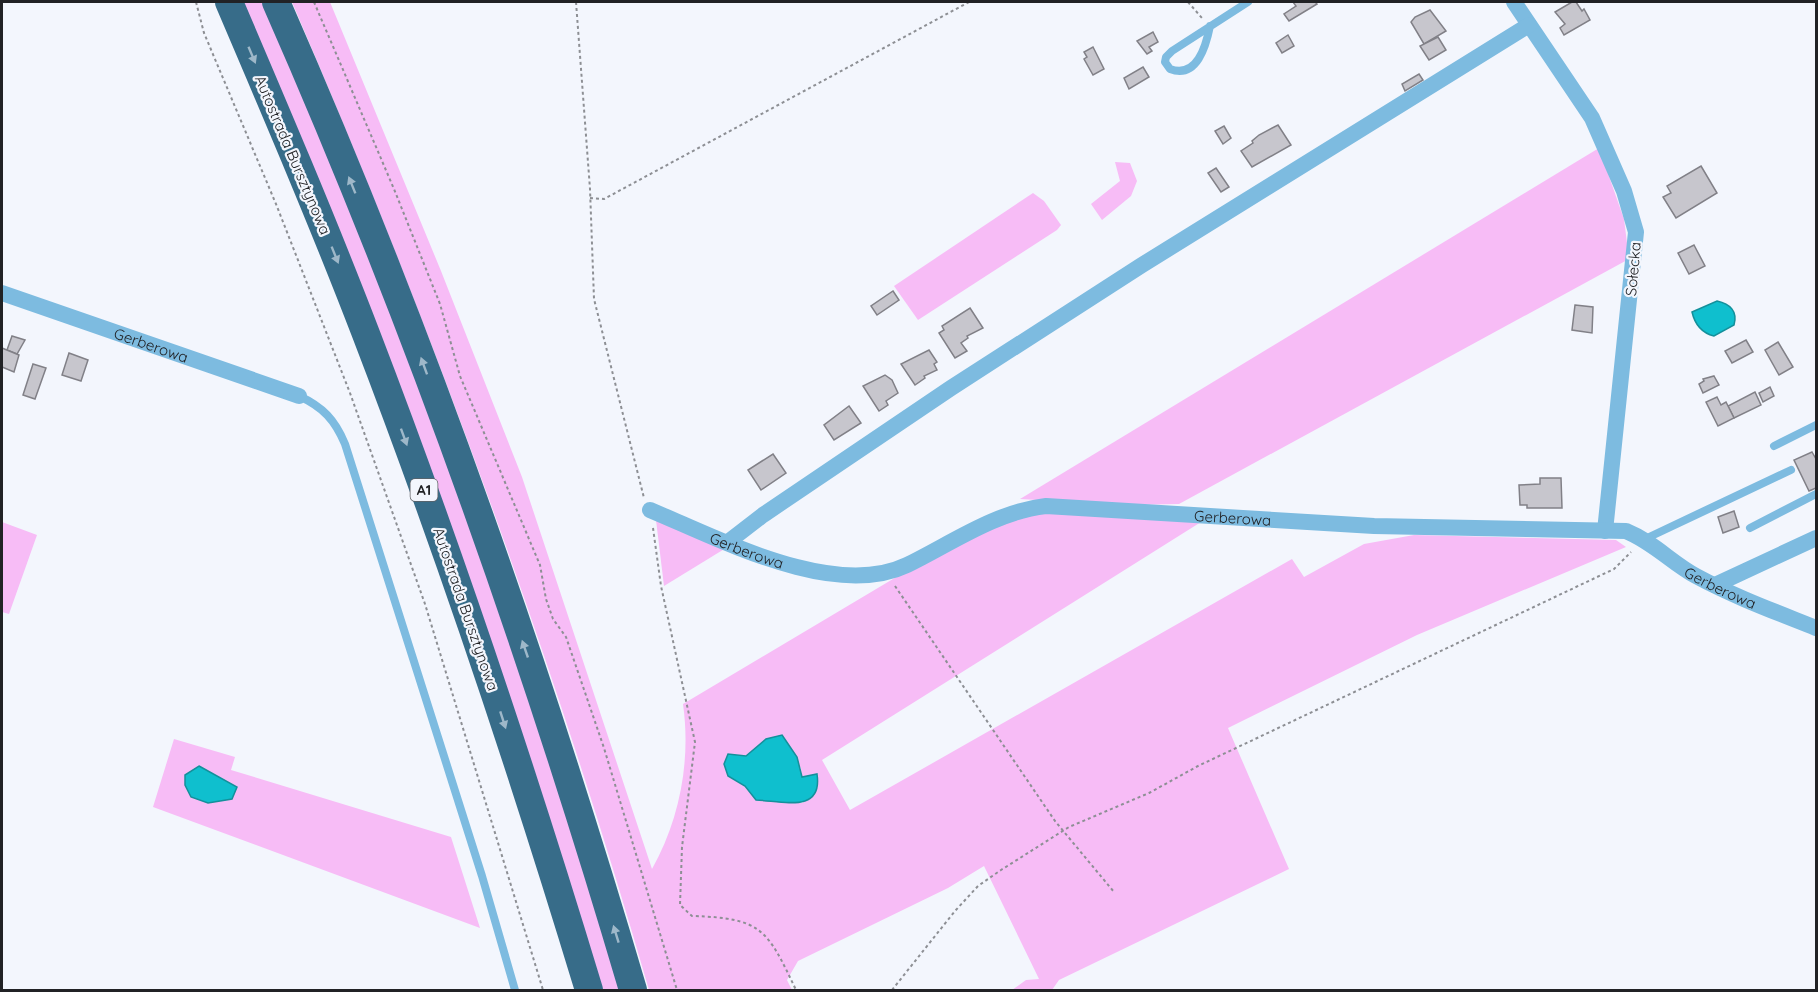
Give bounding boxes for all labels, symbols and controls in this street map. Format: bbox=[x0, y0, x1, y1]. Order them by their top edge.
one-way arrow bbox=[247, 47, 257, 65]
street label: Autostrada Bursztynowa bbox=[251, 72, 335, 238]
one-way arrow bbox=[347, 176, 357, 194]
street label: Sołecka bbox=[1621, 241, 1645, 297]
one-way arrow bbox=[330, 246, 340, 264]
street label: Gerberowa bbox=[112, 323, 191, 366]
one-way arrow bbox=[418, 357, 428, 375]
one-way arrow bbox=[400, 428, 410, 446]
road number: A1 bbox=[410, 479, 438, 501]
street label: Gerberowa bbox=[1194, 506, 1272, 529]
street label: Autostrada Bursztynowa bbox=[429, 525, 503, 693]
street label: Gerberowa bbox=[707, 528, 786, 572]
street label: Gerberowa bbox=[1681, 562, 1759, 613]
one-way arrow bbox=[520, 640, 530, 658]
one-way arrow bbox=[499, 711, 509, 729]
one-way arrow bbox=[611, 925, 620, 943]

